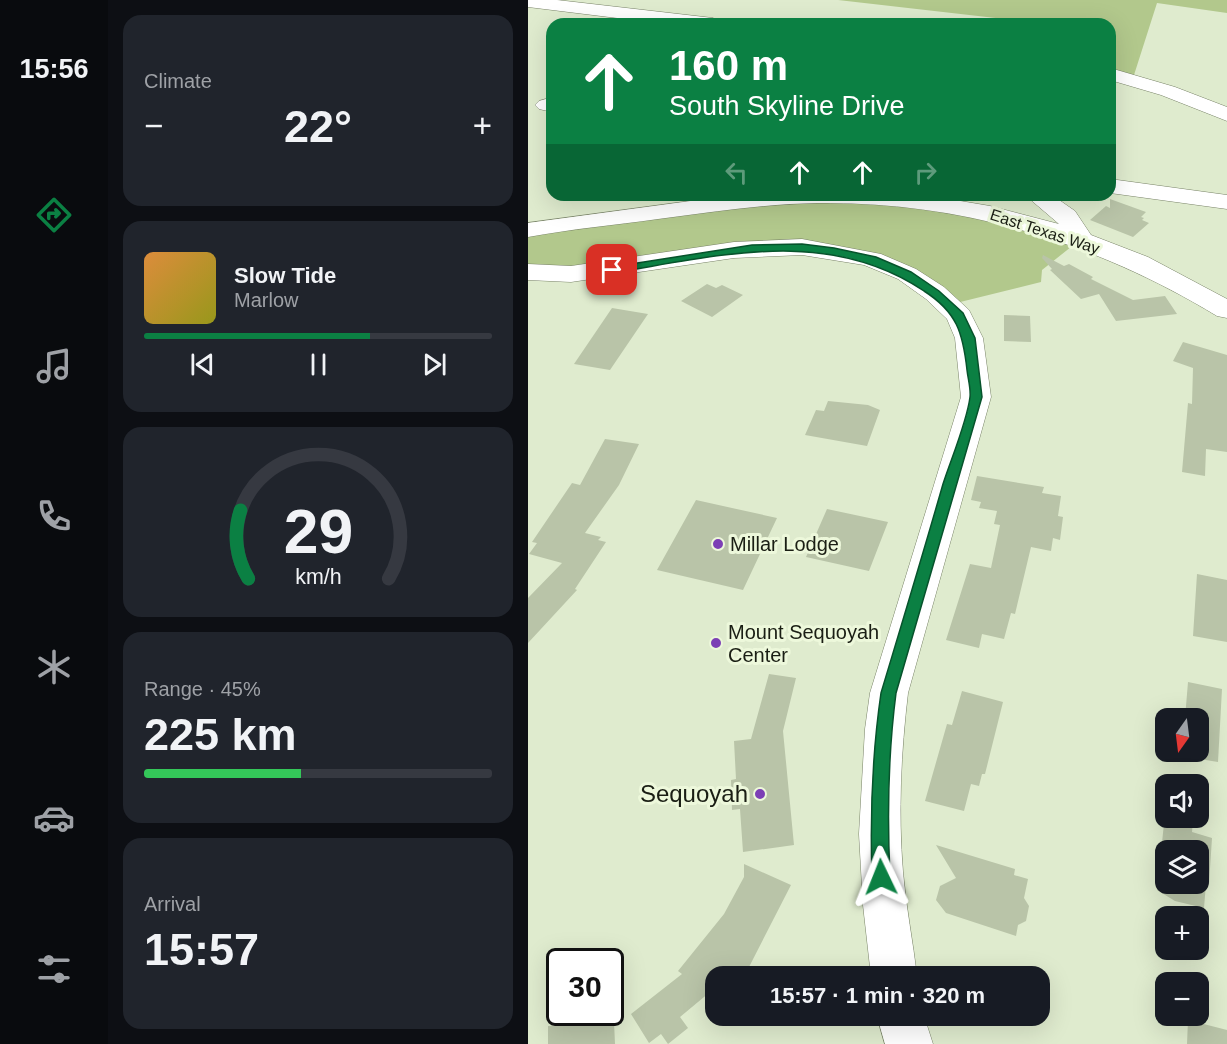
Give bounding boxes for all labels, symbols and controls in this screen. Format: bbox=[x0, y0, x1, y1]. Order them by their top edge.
icon: ahead bbox=[570, 42, 648, 120]
text: 160 m bbox=[669, 42, 788, 89]
text: 15:56 bbox=[19, 54, 89, 84]
text: Climate bbox=[144, 70, 212, 92]
text: South Skyline Drive bbox=[669, 91, 905, 121]
text: 22° bbox=[284, 101, 352, 152]
text: − bbox=[144, 107, 163, 144]
text: + bbox=[473, 107, 492, 144]
icon: left bbox=[720, 156, 753, 189]
icon: ahead bbox=[783, 156, 816, 189]
icon: ahead bbox=[846, 156, 879, 189]
icon: right bbox=[909, 156, 942, 189]
icon: directions bbox=[33, 194, 75, 236]
street label: East Texas Way bbox=[988, 206, 1102, 257]
pin bbox=[586, 244, 637, 295]
icon: arrive bbox=[595, 253, 628, 286]
text: Slow Tide bbox=[234, 263, 336, 288]
text: Marlow bbox=[234, 289, 298, 311]
icon: music bbox=[33, 345, 75, 387]
icon: previous bbox=[186, 348, 219, 381]
icon: pause bbox=[302, 348, 335, 381]
icon: next bbox=[418, 348, 451, 381]
icon: phone bbox=[33, 495, 75, 537]
text: 29 bbox=[283, 497, 353, 566]
place label: Millar Lodge bbox=[730, 533, 839, 555]
marker: Millar Lodge bbox=[711, 537, 725, 551]
text: km/h bbox=[295, 565, 341, 589]
place label: Mount Sequoyah Center bbox=[728, 621, 879, 666]
marker: Mount Sequoyah Center bbox=[709, 636, 723, 650]
icon: climate bbox=[33, 646, 75, 688]
text: Range · 45% bbox=[144, 678, 261, 700]
north arrow bbox=[1155, 708, 1209, 762]
map controls bbox=[1155, 708, 1209, 1026]
text: 225 km bbox=[144, 709, 297, 760]
button: sound bbox=[1155, 774, 1209, 828]
place label: Sequoyah bbox=[640, 780, 748, 807]
marker: Sequoyah bbox=[753, 787, 767, 801]
icon: car bbox=[33, 797, 75, 839]
button: layers bbox=[1155, 840, 1209, 894]
position arrow bbox=[849, 845, 913, 909]
text: Arrival bbox=[144, 893, 201, 915]
button: + bbox=[1155, 906, 1209, 960]
text: 15:57 bbox=[144, 924, 259, 975]
icon: filters bbox=[33, 948, 75, 990]
speed limit sign: 30 bbox=[546, 948, 624, 1026]
button: − bbox=[1155, 972, 1209, 1026]
text: 15:57 · 1 min · 320 m bbox=[770, 983, 985, 1008]

